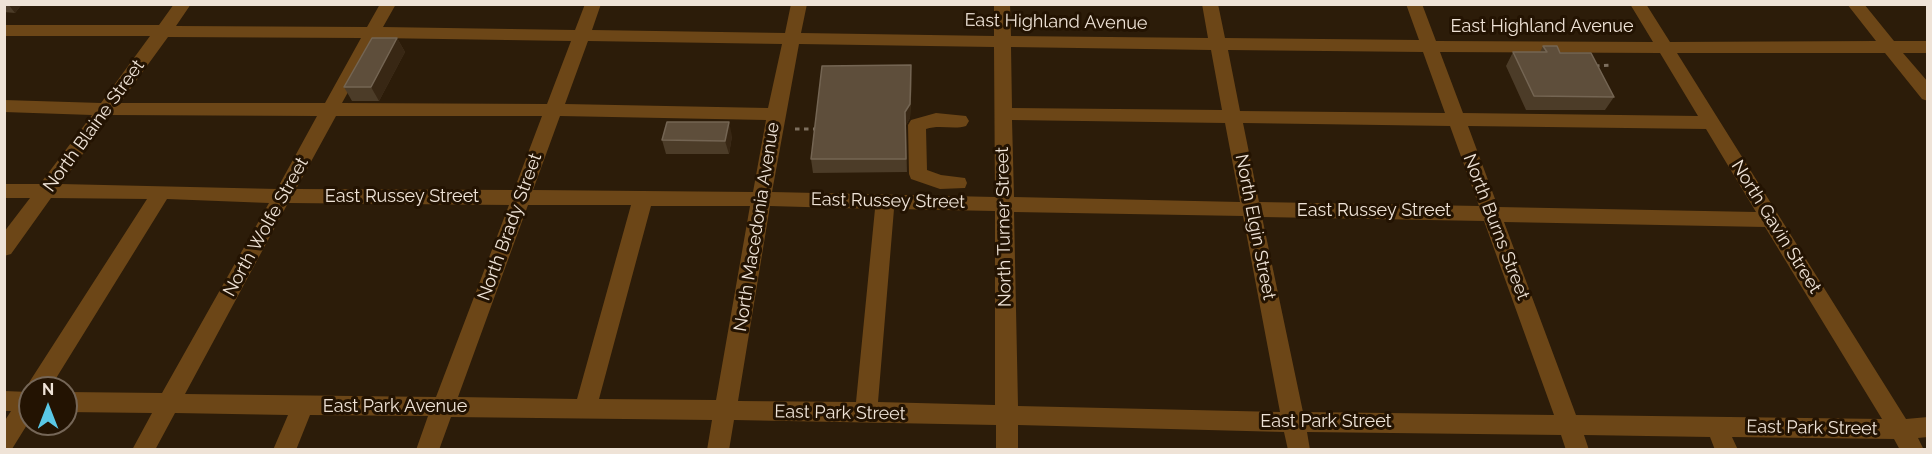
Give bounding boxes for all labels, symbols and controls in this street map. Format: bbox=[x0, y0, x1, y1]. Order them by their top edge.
street label: East Highland Avenue bbox=[964, 10, 1148, 34]
street label: East Highland Avenue bbox=[1450, 16, 1634, 38]
street label: North Blaine Street bbox=[39, 56, 149, 196]
street label: North Macedonia Avenue bbox=[730, 121, 784, 333]
street label: North Turner Street bbox=[992, 147, 1016, 307]
street label: North Brady Street bbox=[473, 150, 547, 304]
street label: North Burns Street bbox=[1458, 151, 1534, 303]
street label: North Elgin Street bbox=[1230, 152, 1280, 302]
street label: North Wolfe Street bbox=[219, 154, 313, 300]
street label: North Gavin Street bbox=[1726, 156, 1826, 298]
street label: East Russey Street bbox=[325, 186, 479, 208]
street label: East Russey Street bbox=[811, 189, 965, 213]
street label: East Russey Street bbox=[1297, 200, 1451, 222]
north arrow bbox=[18, 376, 78, 436]
text: N bbox=[42, 380, 54, 399]
street label: East Park Avenue bbox=[323, 396, 467, 418]
street label: East Park Street bbox=[774, 401, 906, 425]
street label: East Park Street bbox=[1260, 411, 1392, 433]
street label: East Park Street bbox=[1746, 416, 1878, 440]

